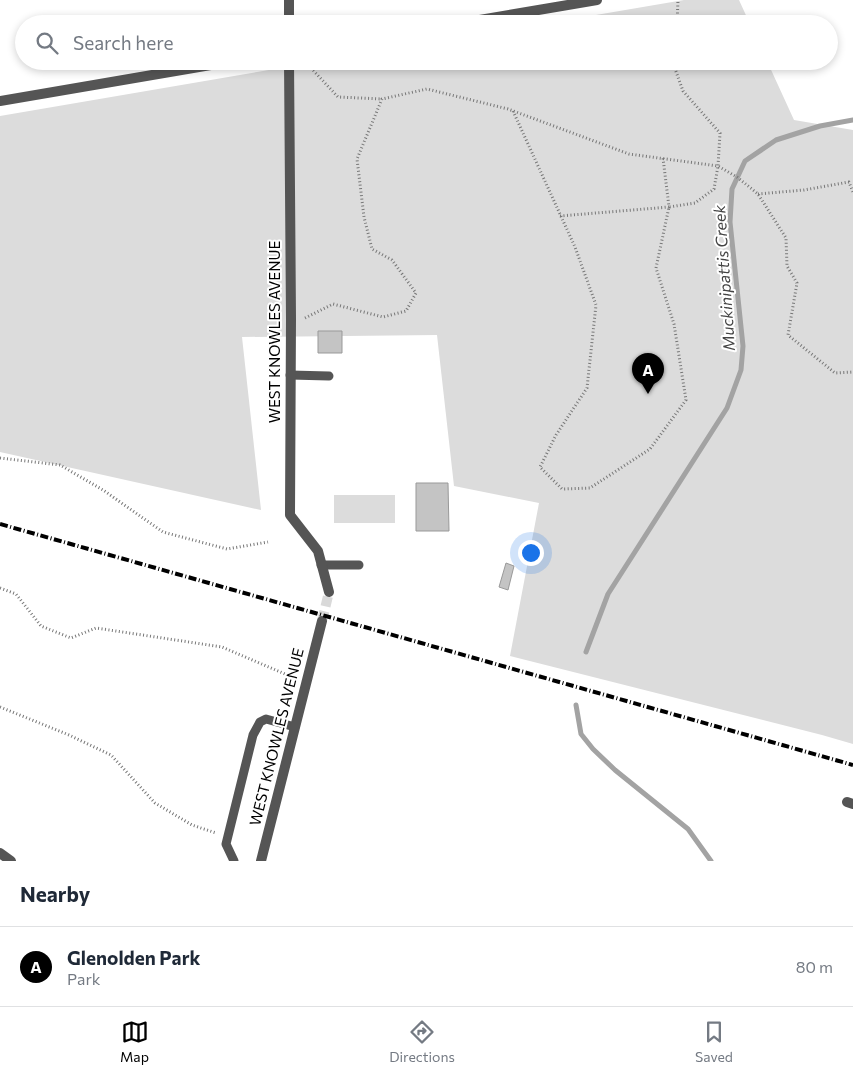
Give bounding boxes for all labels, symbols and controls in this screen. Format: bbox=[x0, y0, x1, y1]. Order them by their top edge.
search box bbox=[15, 15, 838, 70]
icon: search bbox=[33, 29, 61, 57]
text: Search here bbox=[73, 31, 173, 54]
water label: Muckinipattis Creek bbox=[709, 204, 738, 352]
street label: WEST KNOWLES AVENUE bbox=[265, 241, 283, 423]
pin: A bbox=[632, 353, 664, 394]
your location bbox=[518, 540, 544, 566]
street label: WEST KNOWLES AVENUE bbox=[245, 646, 307, 828]
text: Nearby bbox=[20, 881, 90, 906]
text: Glenolden Park bbox=[67, 946, 200, 969]
text: A bbox=[30, 957, 42, 976]
text: 80 m bbox=[796, 957, 833, 976]
text: Park bbox=[67, 969, 100, 988]
tab: Map bbox=[120, 1018, 149, 1065]
tab: Directions bbox=[389, 1018, 455, 1065]
tab: Saved bbox=[695, 1018, 733, 1065]

